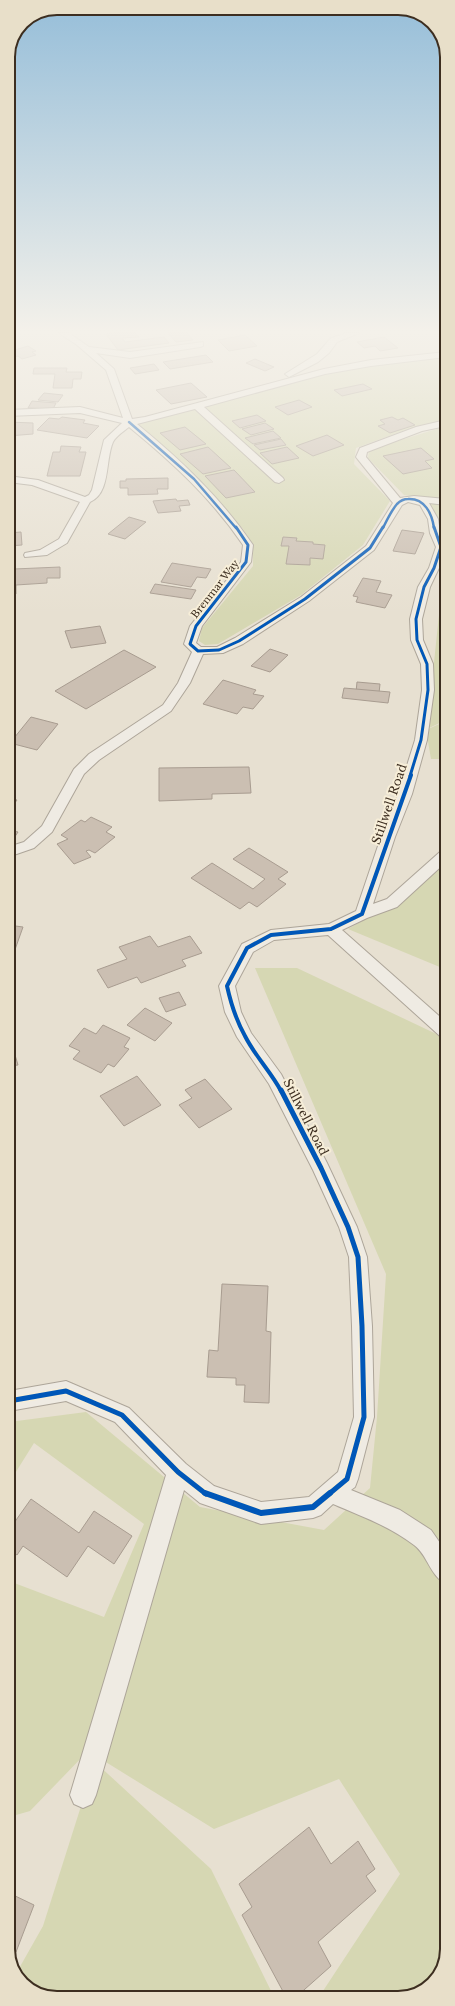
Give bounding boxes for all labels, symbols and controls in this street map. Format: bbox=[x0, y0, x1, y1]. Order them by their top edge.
street label: Brenmar Way bbox=[188, 557, 242, 621]
street label: Stillwell Road bbox=[368, 762, 410, 846]
street label: Stillwell Road bbox=[280, 1076, 332, 1158]

